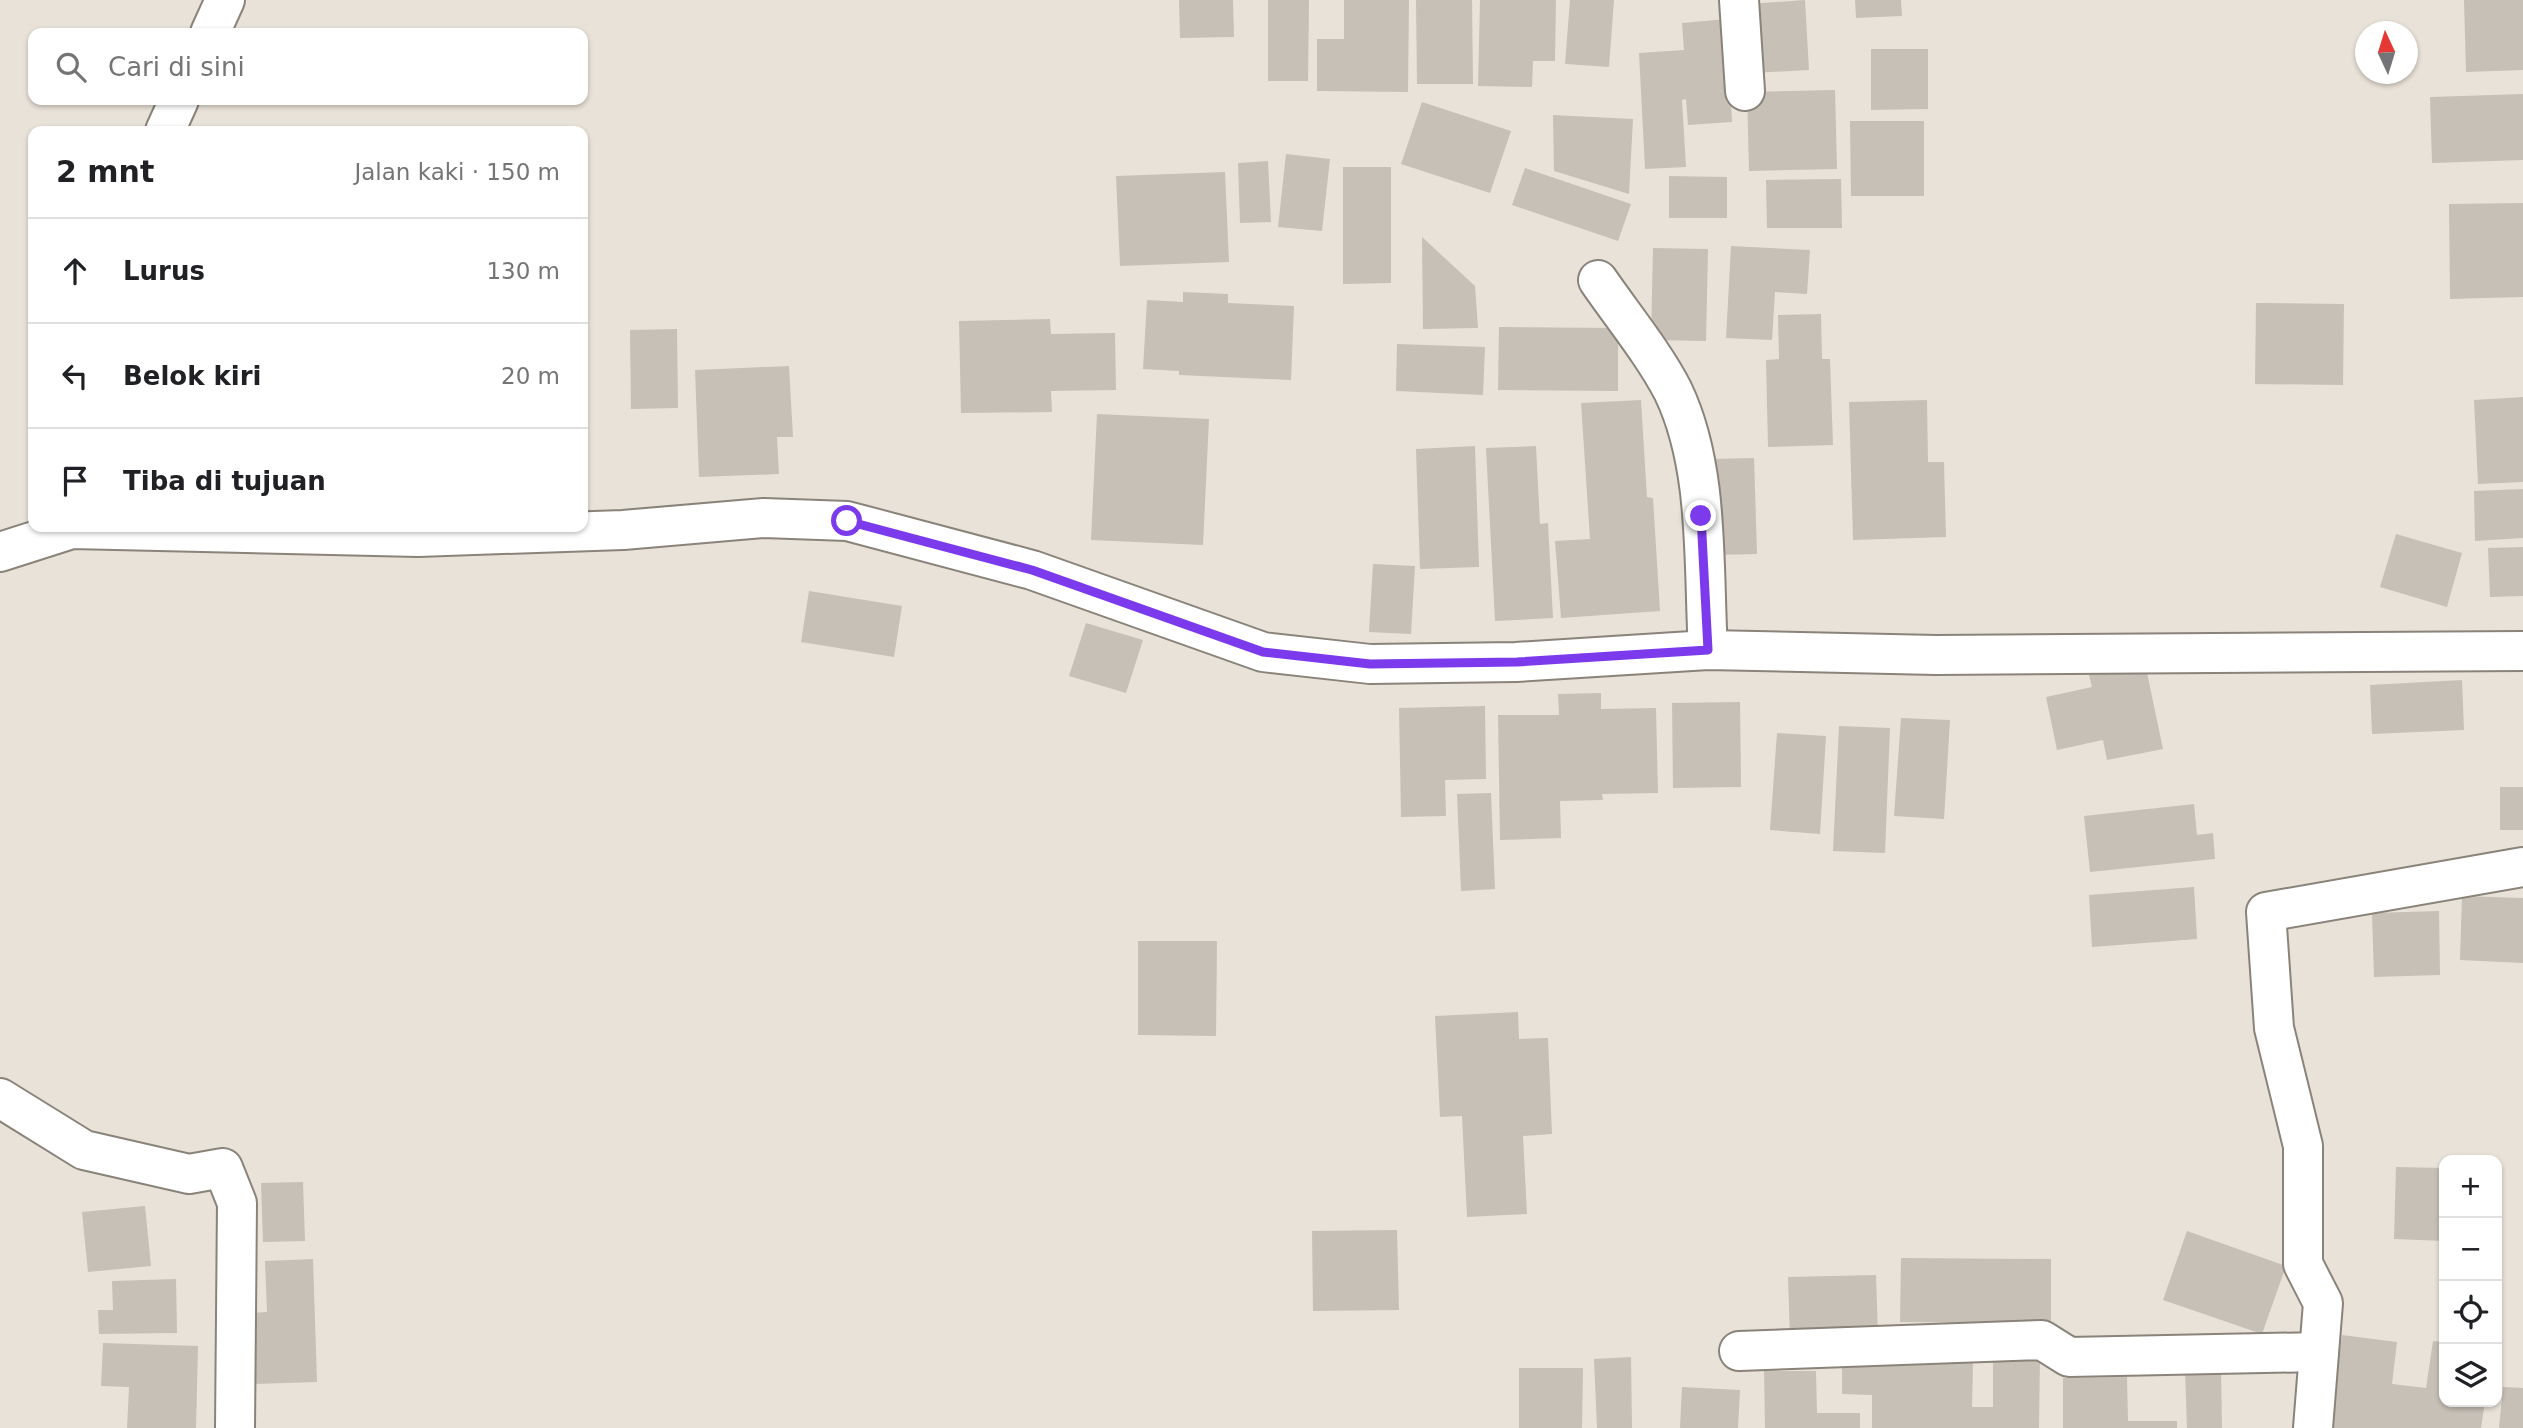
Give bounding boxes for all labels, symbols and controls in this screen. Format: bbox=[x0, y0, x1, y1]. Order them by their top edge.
north arrow bbox=[2355, 21, 2418, 84]
search box bbox=[28, 28, 588, 105]
icon: search bbox=[52, 48, 90, 86]
text: Cari di sini bbox=[108, 52, 245, 82]
text: 2 mnt bbox=[56, 154, 154, 189]
text: Jalan kaki · 150 m bbox=[354, 159, 560, 185]
icon: ahead bbox=[56, 252, 94, 290]
text: Lurus bbox=[123, 256, 205, 286]
text: 130 m bbox=[486, 258, 560, 284]
icon: left bbox=[56, 357, 94, 395]
text: Belok kiri bbox=[123, 361, 262, 391]
text: 20 m bbox=[501, 363, 560, 389]
icon: arrive bbox=[56, 462, 94, 500]
text: Tiba di tujuan bbox=[123, 466, 326, 496]
route end bbox=[1685, 500, 1716, 531]
route start bbox=[831, 505, 862, 536]
map controls bbox=[2439, 1155, 2502, 1407]
button: + bbox=[2439, 1155, 2502, 1218]
button: − bbox=[2439, 1218, 2502, 1281]
button: locate bbox=[2439, 1281, 2502, 1344]
button: layers bbox=[2439, 1344, 2502, 1407]

